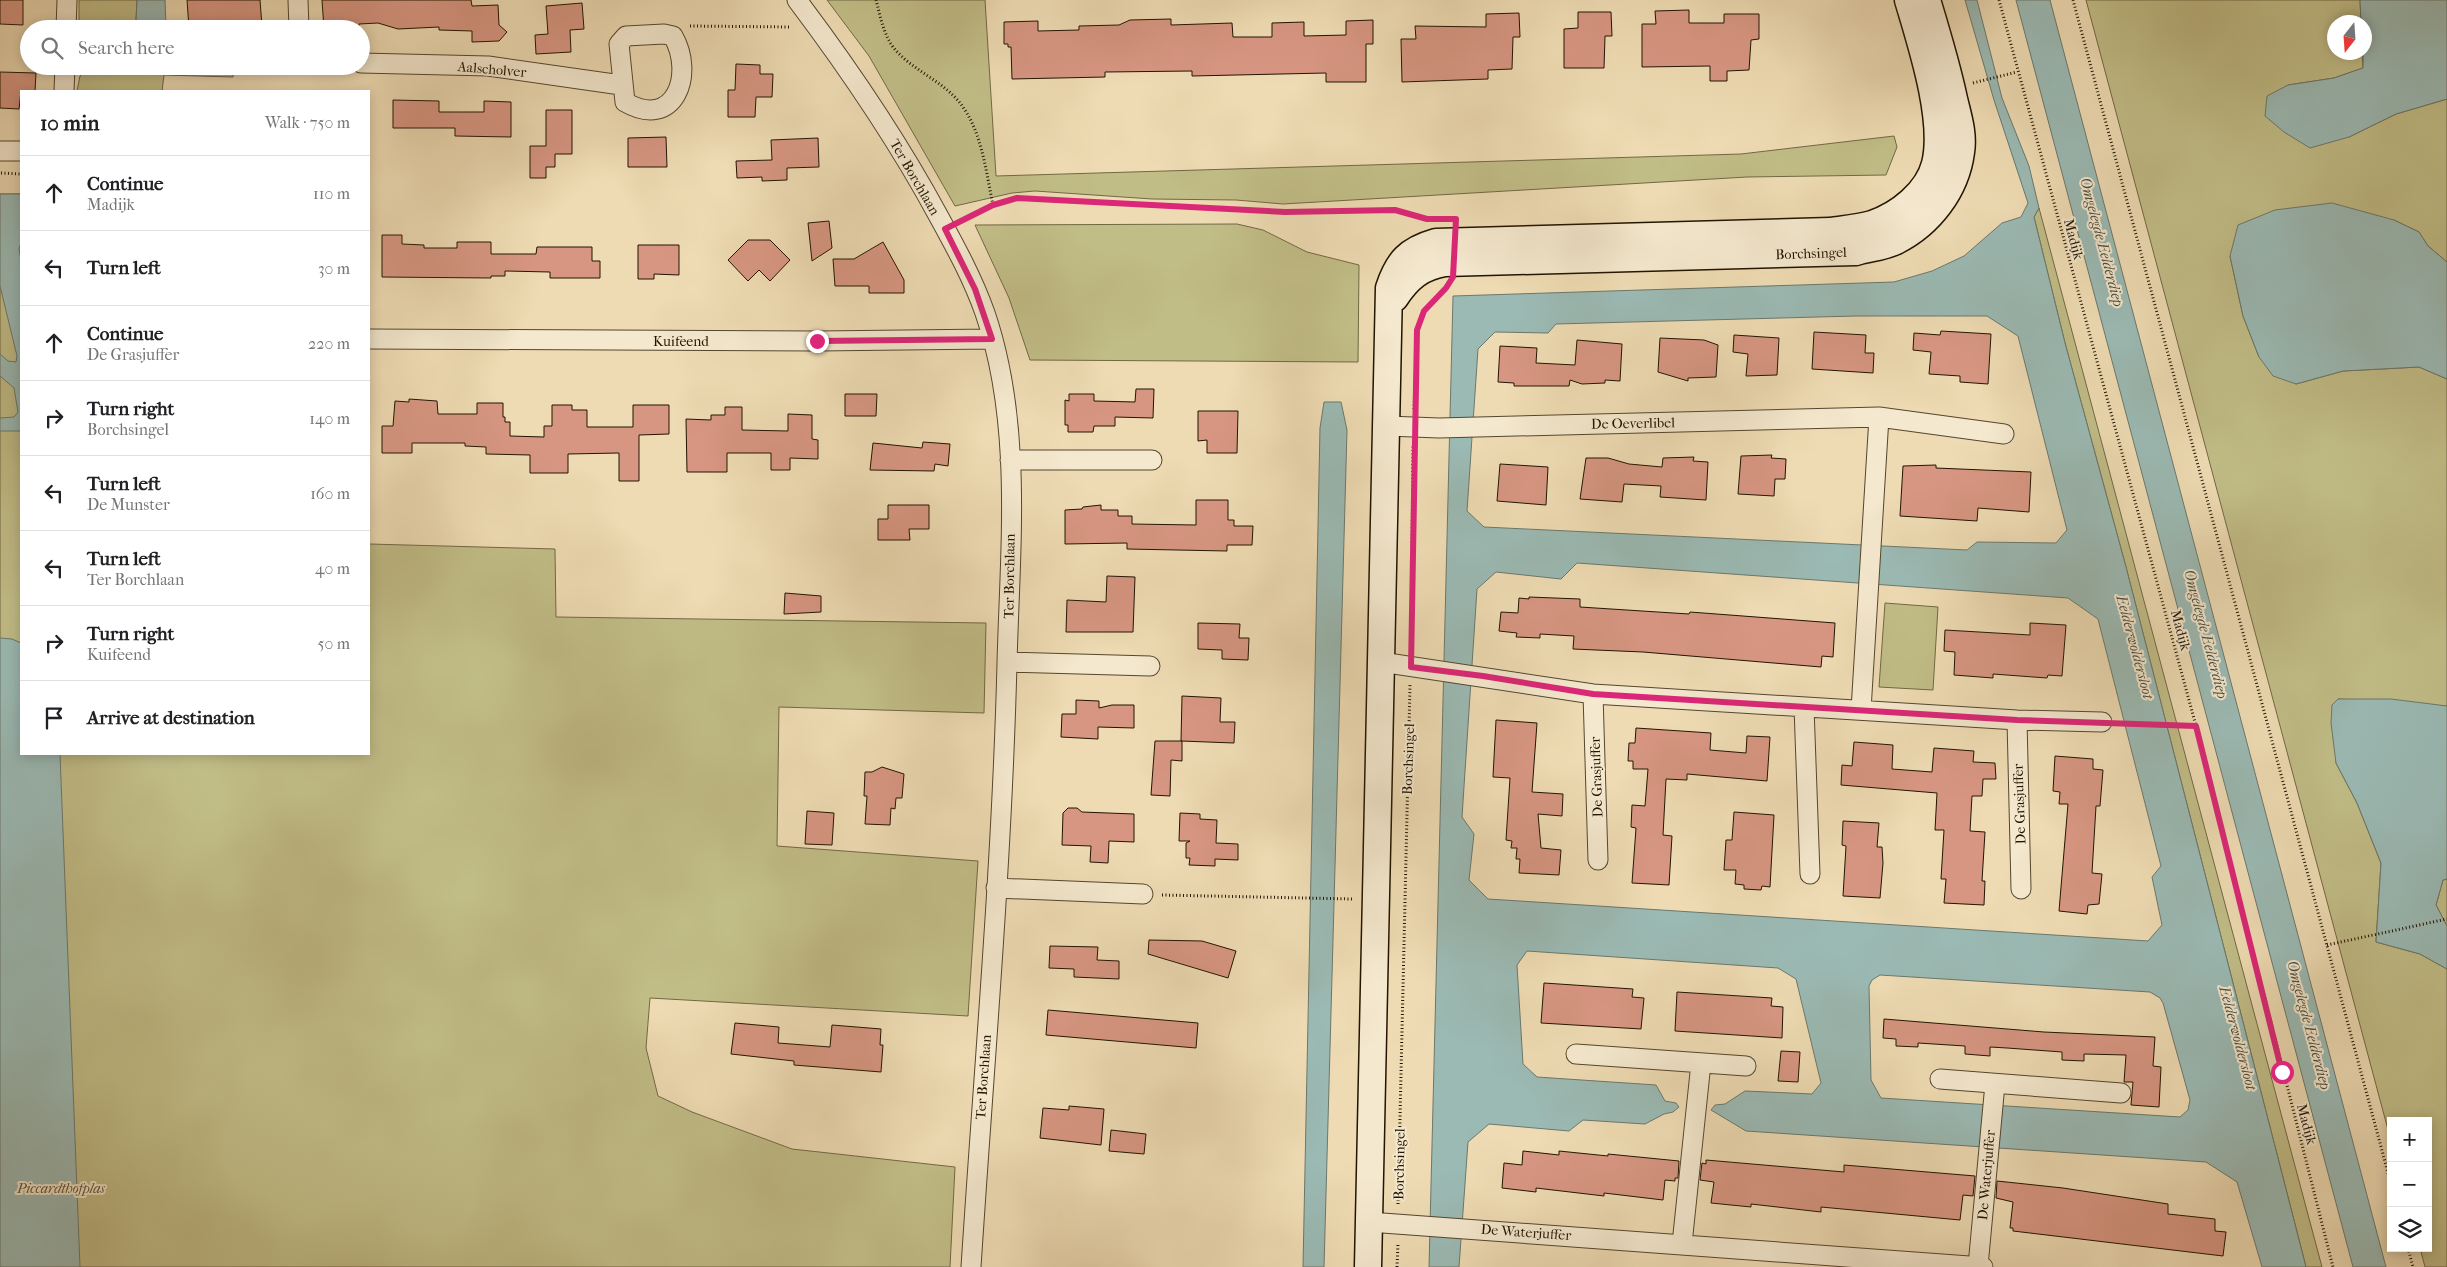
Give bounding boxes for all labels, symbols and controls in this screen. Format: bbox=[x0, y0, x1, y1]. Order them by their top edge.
north arrow bbox=[2327, 15, 2372, 60]
search box bbox=[20, 20, 370, 75]
icon: search bbox=[38, 34, 66, 62]
text: Search here bbox=[78, 37, 174, 59]
street label: Aalscholver bbox=[456, 58, 527, 81]
text: 10 min bbox=[40, 111, 99, 135]
text: Walk · 750 m bbox=[265, 113, 350, 132]
street label: Ter Borchlaan bbox=[886, 136, 943, 218]
text: Continue bbox=[87, 173, 163, 195]
water label: Omgelegde Eelderdiep bbox=[2076, 175, 2128, 309]
icon: ahead bbox=[40, 179, 68, 207]
text: 110 m bbox=[313, 184, 350, 203]
text: Madijk bbox=[87, 195, 135, 214]
street label: Madijk bbox=[2060, 217, 2087, 262]
street label: Borchsingel bbox=[1775, 244, 1847, 263]
icon: left bbox=[40, 254, 68, 282]
text: Turn left bbox=[87, 257, 161, 279]
text: 30 m bbox=[318, 259, 350, 278]
text: Continue bbox=[87, 323, 163, 345]
icon: ahead bbox=[40, 329, 68, 357]
route end bbox=[806, 330, 829, 353]
street label: Kuifeend bbox=[653, 333, 709, 350]
text: 220 m bbox=[308, 334, 350, 353]
text: De Grasjuffer bbox=[87, 345, 179, 364]
text: Turn right bbox=[87, 398, 174, 420]
icon: right bbox=[40, 404, 68, 432]
text: 140 m bbox=[309, 409, 350, 428]
street label: De Oeverlibel bbox=[1591, 414, 1675, 433]
text: Borchsingel bbox=[87, 420, 169, 439]
text: Turn left bbox=[87, 473, 161, 495]
icon: left bbox=[40, 479, 68, 507]
text: 160 m bbox=[310, 484, 350, 503]
text: De Munster bbox=[87, 495, 170, 514]
street label: Ter Borchlaan bbox=[1000, 533, 1019, 619]
text: Turn left bbox=[87, 548, 161, 570]
icon: left bbox=[40, 554, 68, 582]
text: 40 m bbox=[315, 559, 350, 578]
water label: Omgelegde Eelderdiep bbox=[2180, 567, 2232, 701]
text: Ter Borchlaan bbox=[87, 570, 184, 589]
water label: Eelderwoldersloot bbox=[2112, 592, 2158, 702]
street label: Madijk bbox=[2167, 608, 2194, 653]
text: Turn right bbox=[87, 623, 174, 645]
icon: right bbox=[40, 629, 68, 657]
text: 50 m bbox=[318, 634, 350, 653]
text: Kuifeend bbox=[87, 645, 151, 664]
icon: arrive bbox=[40, 704, 68, 732]
text: Arrive at destination bbox=[87, 707, 255, 729]
street label: Borchsingel bbox=[1399, 723, 1418, 795]
street label: De Grasjuffer bbox=[1587, 736, 1606, 818]
street label: De Grasjuffer bbox=[2010, 763, 2029, 845]
water label: Omgelegde Eelderdiep bbox=[2283, 958, 2335, 1092]
water label: Eelderwoldersloot bbox=[2215, 983, 2261, 1093]
street label: Ter Borchlaan bbox=[972, 1034, 995, 1120]
route start bbox=[2271, 1061, 2294, 1084]
street label: Madijk bbox=[2293, 1102, 2320, 1147]
map controls bbox=[2387, 1117, 2432, 1252]
button: + bbox=[2387, 1117, 2432, 1162]
street label: Borchsingel bbox=[1390, 1128, 1409, 1200]
street label: De Waterjuffer bbox=[1974, 1129, 1999, 1221]
button: − bbox=[2387, 1162, 2432, 1207]
park label: Piccardthofplas bbox=[16, 1180, 106, 1197]
button: layers bbox=[2387, 1207, 2432, 1252]
street label: De Waterjuffer bbox=[1480, 1221, 1572, 1244]

